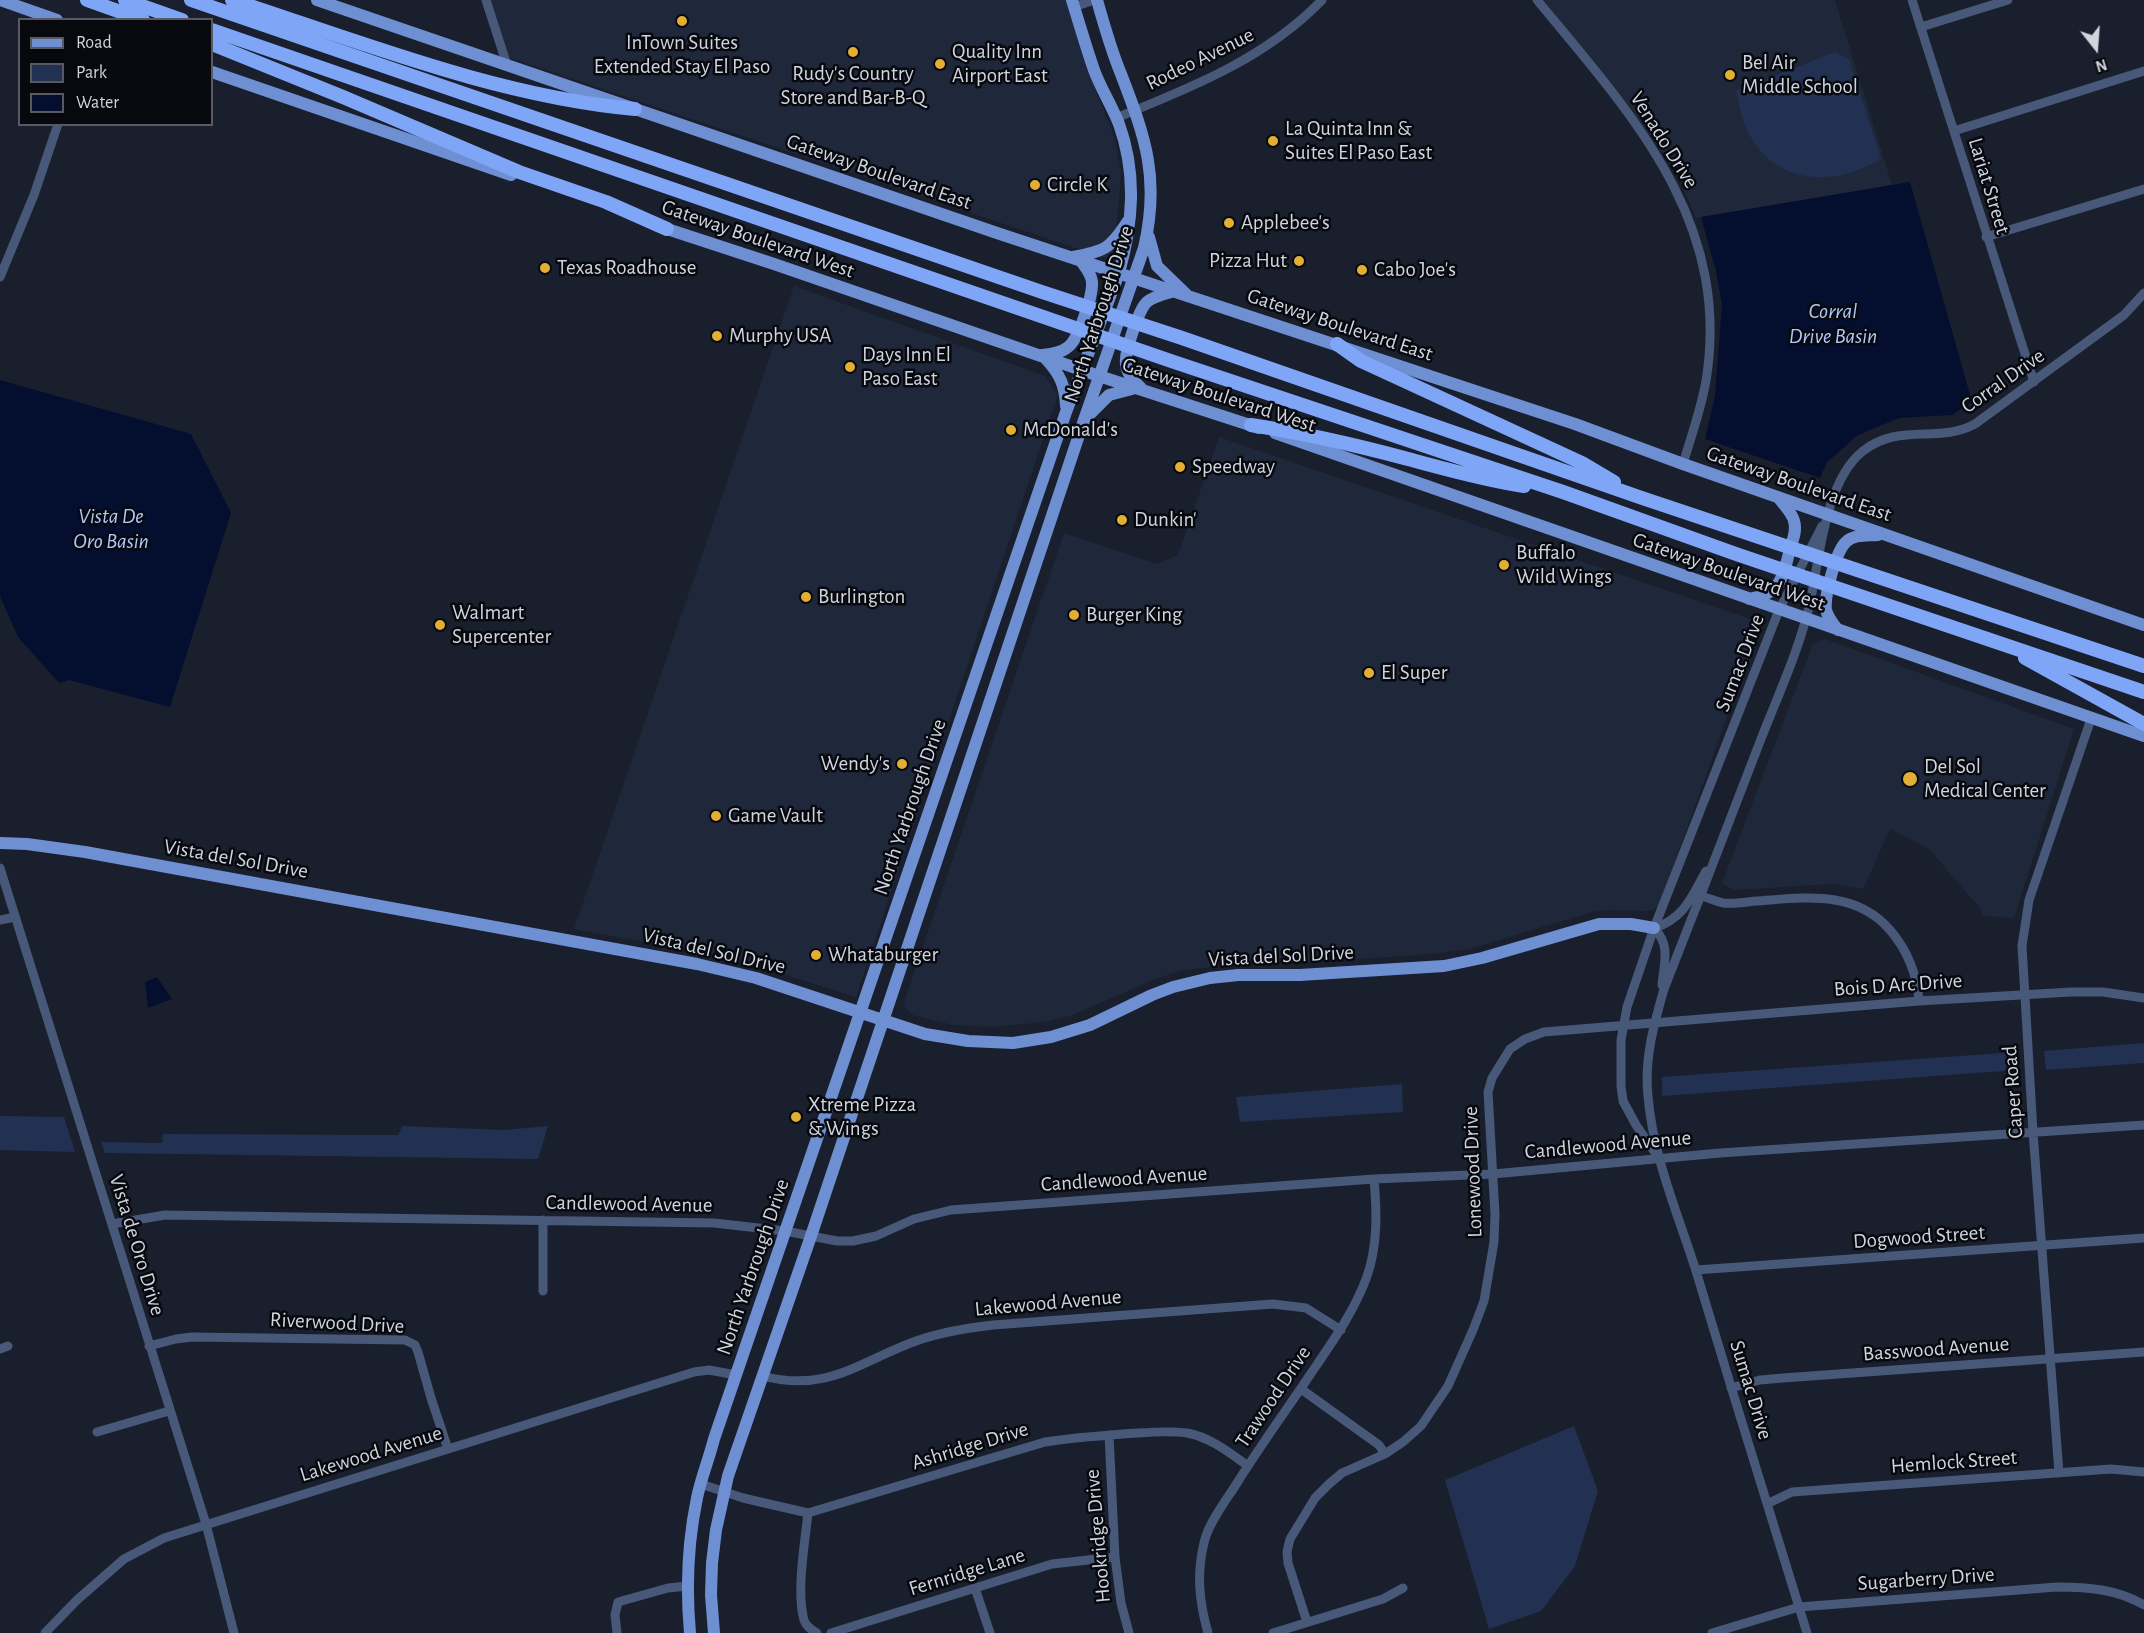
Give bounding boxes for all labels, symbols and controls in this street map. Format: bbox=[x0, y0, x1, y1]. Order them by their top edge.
marker: InTown Suites Extended Stay El Paso bbox=[675, 14, 689, 28]
legend bbox=[18, 18, 213, 126]
north arrow bbox=[2066, 18, 2126, 78]
street label: Rodeo Avenue bbox=[1142, 22, 1258, 96]
place label: InTown Suites Extended Stay El Paso bbox=[594, 30, 770, 80]
text: Road bbox=[76, 34, 112, 52]
place label: Quality Inn Airport East bbox=[952, 39, 1048, 89]
marker: Rudy's Country Store and Bar-B-Q bbox=[846, 45, 860, 59]
place label: Bel Air Middle School bbox=[1742, 50, 1858, 100]
text: N bbox=[2094, 56, 2109, 74]
marker: Quality Inn Airport East bbox=[933, 57, 947, 71]
place label: Rudy's Country Store and Bar-B-Q bbox=[781, 61, 925, 111]
text: Park bbox=[76, 64, 107, 82]
marker: Bel Air Middle School bbox=[1723, 68, 1737, 82]
street label: Venado Drive bbox=[1624, 87, 1704, 193]
text: Water bbox=[76, 94, 119, 112]
place label: La Quinta Inn & Suites El Paso East bbox=[1285, 116, 1432, 166]
street label: Gateway Boulevard East bbox=[783, 129, 975, 215]
marker: La Quinta Inn & Suites El Paso East bbox=[1266, 134, 1280, 148]
street label: Lariat Street bbox=[1962, 135, 2016, 237]
place label: Circle K bbox=[1047, 172, 1108, 198]
marker: Circle K bbox=[1028, 178, 1042, 192]
street label: Gateway Boulevard West bbox=[658, 194, 858, 284]
place label: Applebee's bbox=[1241, 210, 1330, 236]
marker: Applebee's bbox=[1222, 216, 1236, 230]
street label: North Yarbrough Drive bbox=[1058, 222, 1140, 406]
place label: Pizza Hut bbox=[1209, 248, 1287, 274]
marker: Pizza Hut bbox=[1292, 254, 1306, 268]
place label: Texas Roadhouse bbox=[557, 255, 696, 281]
place label: Cabo Joe's bbox=[1374, 257, 1456, 283]
marker: Texas Roadhouse bbox=[538, 261, 552, 275]
marker: Cabo Joe's bbox=[1355, 263, 1369, 277]
street label: Gateway Boulevard East bbox=[1244, 283, 1436, 367]
water label: Corral Drive Basin bbox=[1789, 298, 1877, 350]
place label: Murphy USA bbox=[729, 323, 831, 349]
marker: Murphy USA bbox=[710, 329, 724, 343]
place label: Days Inn El Paso East bbox=[862, 342, 951, 392]
street label: Corral Drive bbox=[1956, 343, 2050, 419]
street label: Gateway Boulevard West bbox=[1119, 352, 1319, 438]
marker: Days Inn El Paso East bbox=[843, 360, 857, 374]
place label: McDonald's bbox=[1023, 417, 1118, 443]
marker: McDonald's bbox=[1004, 423, 1018, 437]
street label: Gateway Boulevard East bbox=[1703, 441, 1895, 527]
place label: Speedway bbox=[1192, 454, 1275, 480]
marker: Speedway bbox=[1173, 460, 1187, 474]
water label: Vista De Oro Basin bbox=[73, 503, 149, 554]
place label: Dunkin' bbox=[1134, 507, 1197, 533]
marker: Dunkin' bbox=[1115, 513, 1129, 527]
street label: Gateway Boulevard West bbox=[1629, 527, 1829, 617]
place label: Buffalo Wild Wings bbox=[1516, 540, 1612, 590]
marker: Buffalo Wild Wings bbox=[1497, 558, 1511, 572]
place label: Burlington bbox=[818, 584, 905, 610]
marker: Burlington bbox=[799, 590, 813, 604]
place label: Walmart Supercenter bbox=[452, 600, 551, 650]
place label: Burger King bbox=[1086, 602, 1182, 628]
marker: Burger King bbox=[1067, 608, 1081, 622]
street label: Sumac Drive bbox=[1710, 611, 1770, 715]
marker: Walmart Supercenter bbox=[433, 618, 447, 632]
place label: El Super bbox=[1381, 660, 1448, 686]
marker: El Super bbox=[1362, 666, 1376, 680]
street label: North Yarbrough Drive bbox=[868, 716, 952, 898]
place label: Wendy's bbox=[821, 751, 890, 777]
place label: Del Sol Medical Center bbox=[1924, 754, 2046, 804]
marker: Wendy's bbox=[895, 757, 909, 771]
marker: Del Sol Medical Center bbox=[1901, 770, 1919, 788]
place label: Game Vault bbox=[728, 803, 823, 829]
marker: Game Vault bbox=[709, 809, 723, 823]
street label: Vista del Sol Drive bbox=[162, 834, 310, 884]
street label: Vista del Sol Drive bbox=[640, 922, 788, 980]
street label: Vista del Sol Drive bbox=[1207, 940, 1355, 972]
place label: Whataburger bbox=[828, 942, 938, 968]
marker: Whataburger bbox=[809, 948, 823, 962]
street label: Bois D Arc Drive bbox=[1833, 968, 1963, 1002]
street label: Caper Road bbox=[1997, 1045, 2029, 1139]
place label: Xtreme Pizza & Wings bbox=[808, 1092, 916, 1142]
street label: Lonewood Drive bbox=[1458, 1106, 1488, 1238]
marker: Xtreme Pizza & Wings bbox=[789, 1110, 803, 1124]
street label: Candlewood Avenue bbox=[1524, 1125, 1692, 1165]
street label: Candlewood Avenue bbox=[1040, 1161, 1208, 1197]
street label: Vista de Oro Drive bbox=[104, 1171, 170, 1319]
street label: North Yarbrough Drive bbox=[711, 1176, 795, 1358]
street label: Candlewood Avenue bbox=[545, 1190, 713, 1218]
street label: Dogwood Street bbox=[1852, 1220, 1986, 1254]
street label: Lakewood Avenue bbox=[973, 1284, 1123, 1322]
street label: Riverwood Drive bbox=[269, 1307, 405, 1339]
street label: Basswood Avenue bbox=[1862, 1331, 2010, 1367]
street label: Sumac Drive bbox=[1724, 1337, 1778, 1443]
street label: Trawood Drive bbox=[1230, 1341, 1316, 1453]
street label: Ashridge Drive bbox=[909, 1416, 1031, 1476]
street label: Lakewood Avenue bbox=[297, 1420, 445, 1488]
street label: Hemlock Street bbox=[1890, 1445, 2018, 1479]
street label: Hookridge Drive bbox=[1080, 1468, 1116, 1604]
street label: Fernridge Lane bbox=[906, 1542, 1028, 1602]
street label: Sugarberry Drive bbox=[1857, 1562, 1995, 1596]

